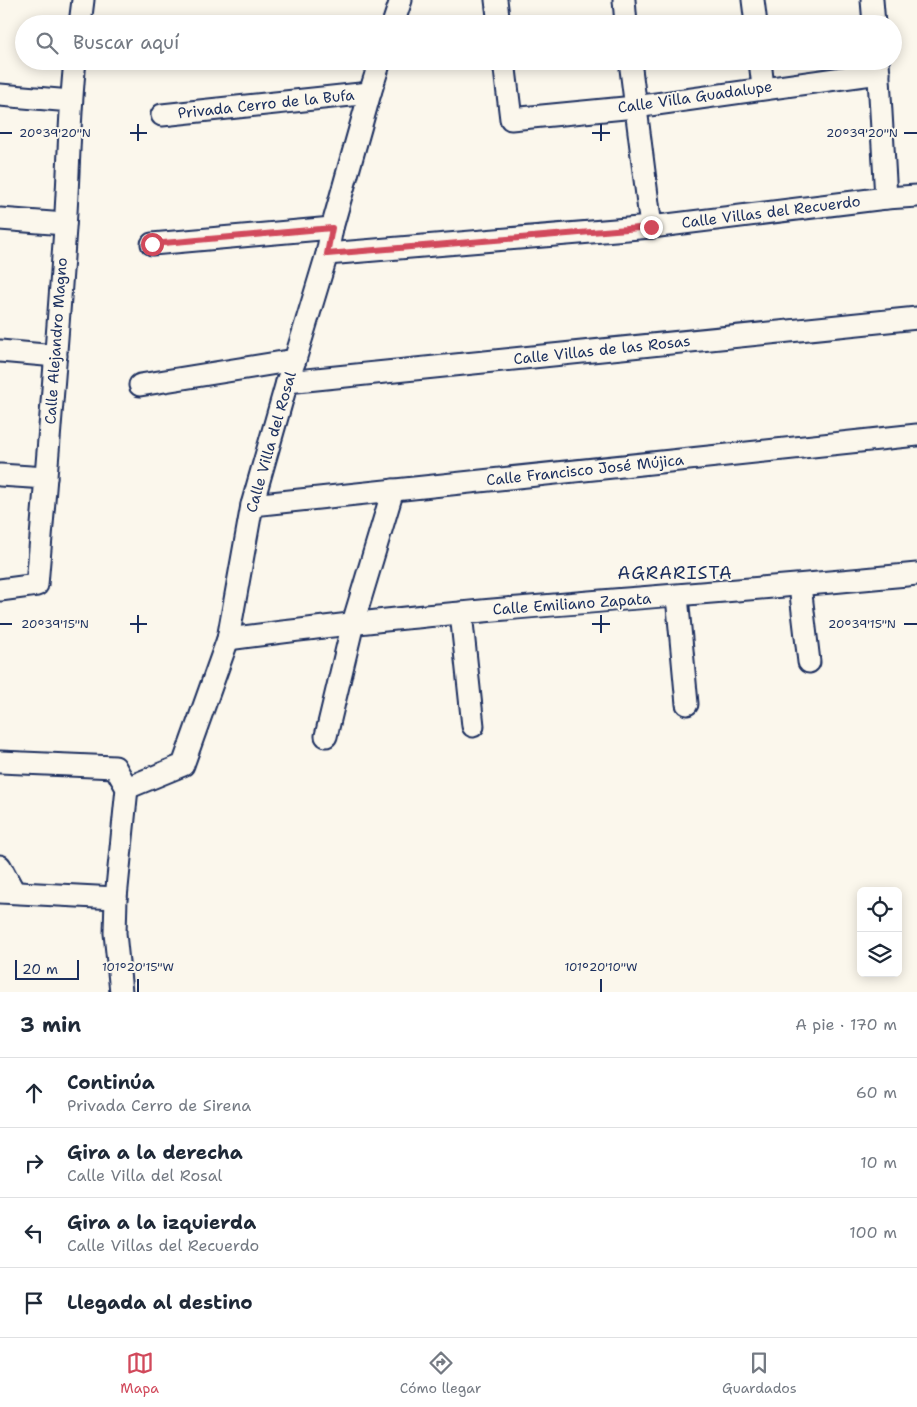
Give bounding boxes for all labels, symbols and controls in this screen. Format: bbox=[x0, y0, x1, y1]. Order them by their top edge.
search box bbox=[15, 15, 902, 70]
icon: search bbox=[33, 29, 61, 57]
text: Buscar aquí bbox=[73, 30, 179, 55]
street label: Calle Villa Guadalupe bbox=[616, 76, 774, 118]
street label: Privada Cerro de la Bufa bbox=[177, 85, 356, 123]
text: 20°39'20"N bbox=[19, 125, 91, 141]
text: 20°39'20"N bbox=[826, 125, 898, 141]
street label: Calle Villas del Recuerdo bbox=[680, 191, 862, 233]
route end bbox=[640, 216, 663, 239]
route start bbox=[141, 233, 164, 256]
street label: Calle Alejandro Magno bbox=[40, 257, 72, 425]
street label: Calle Villas de las Rosas bbox=[512, 331, 692, 369]
street label: Calle Villa del Rosal bbox=[241, 369, 301, 515]
street label: Calle Francisco José Mújica bbox=[485, 450, 686, 490]
district label: AGRARISTA bbox=[617, 561, 733, 585]
street label: Calle Emiliano Zapata bbox=[492, 588, 653, 620]
text: 20°39'15"N bbox=[21, 616, 89, 632]
text: 20°39'15"N bbox=[828, 616, 896, 632]
map controls bbox=[857, 887, 902, 977]
button: locate bbox=[857, 887, 902, 932]
button: layers bbox=[857, 932, 902, 977]
scale bar bbox=[15, 957, 79, 980]
text: 101°20'15"W bbox=[102, 959, 174, 975]
text: 101°20'10"W bbox=[564, 959, 638, 975]
text: 20 m bbox=[22, 960, 58, 978]
text: 3 min bbox=[20, 1011, 81, 1039]
text: A pie · 170 m bbox=[795, 1014, 897, 1035]
text: Continúa bbox=[67, 1070, 155, 1095]
icon: ahead bbox=[20, 1079, 48, 1107]
text: 60 m bbox=[856, 1082, 897, 1103]
text: Privada Cerro de Sirena bbox=[67, 1095, 251, 1116]
text: Gira a la derecha bbox=[67, 1140, 243, 1165]
icon: right bbox=[20, 1149, 48, 1177]
text: 10 m bbox=[860, 1152, 897, 1173]
text: Calle Villa del Rosal bbox=[67, 1165, 222, 1186]
text: Gira a la izquierda bbox=[67, 1210, 256, 1235]
icon: left bbox=[20, 1219, 48, 1247]
text: 100 m bbox=[849, 1222, 897, 1243]
text: Calle Villas del Recuerdo bbox=[67, 1235, 259, 1256]
icon: arrive bbox=[20, 1289, 48, 1317]
text: Llegada al destino bbox=[67, 1290, 253, 1315]
tab: Mapa bbox=[120, 1349, 159, 1397]
tab: Cómo llegar bbox=[400, 1349, 481, 1397]
tab: Guardados bbox=[722, 1349, 797, 1397]

